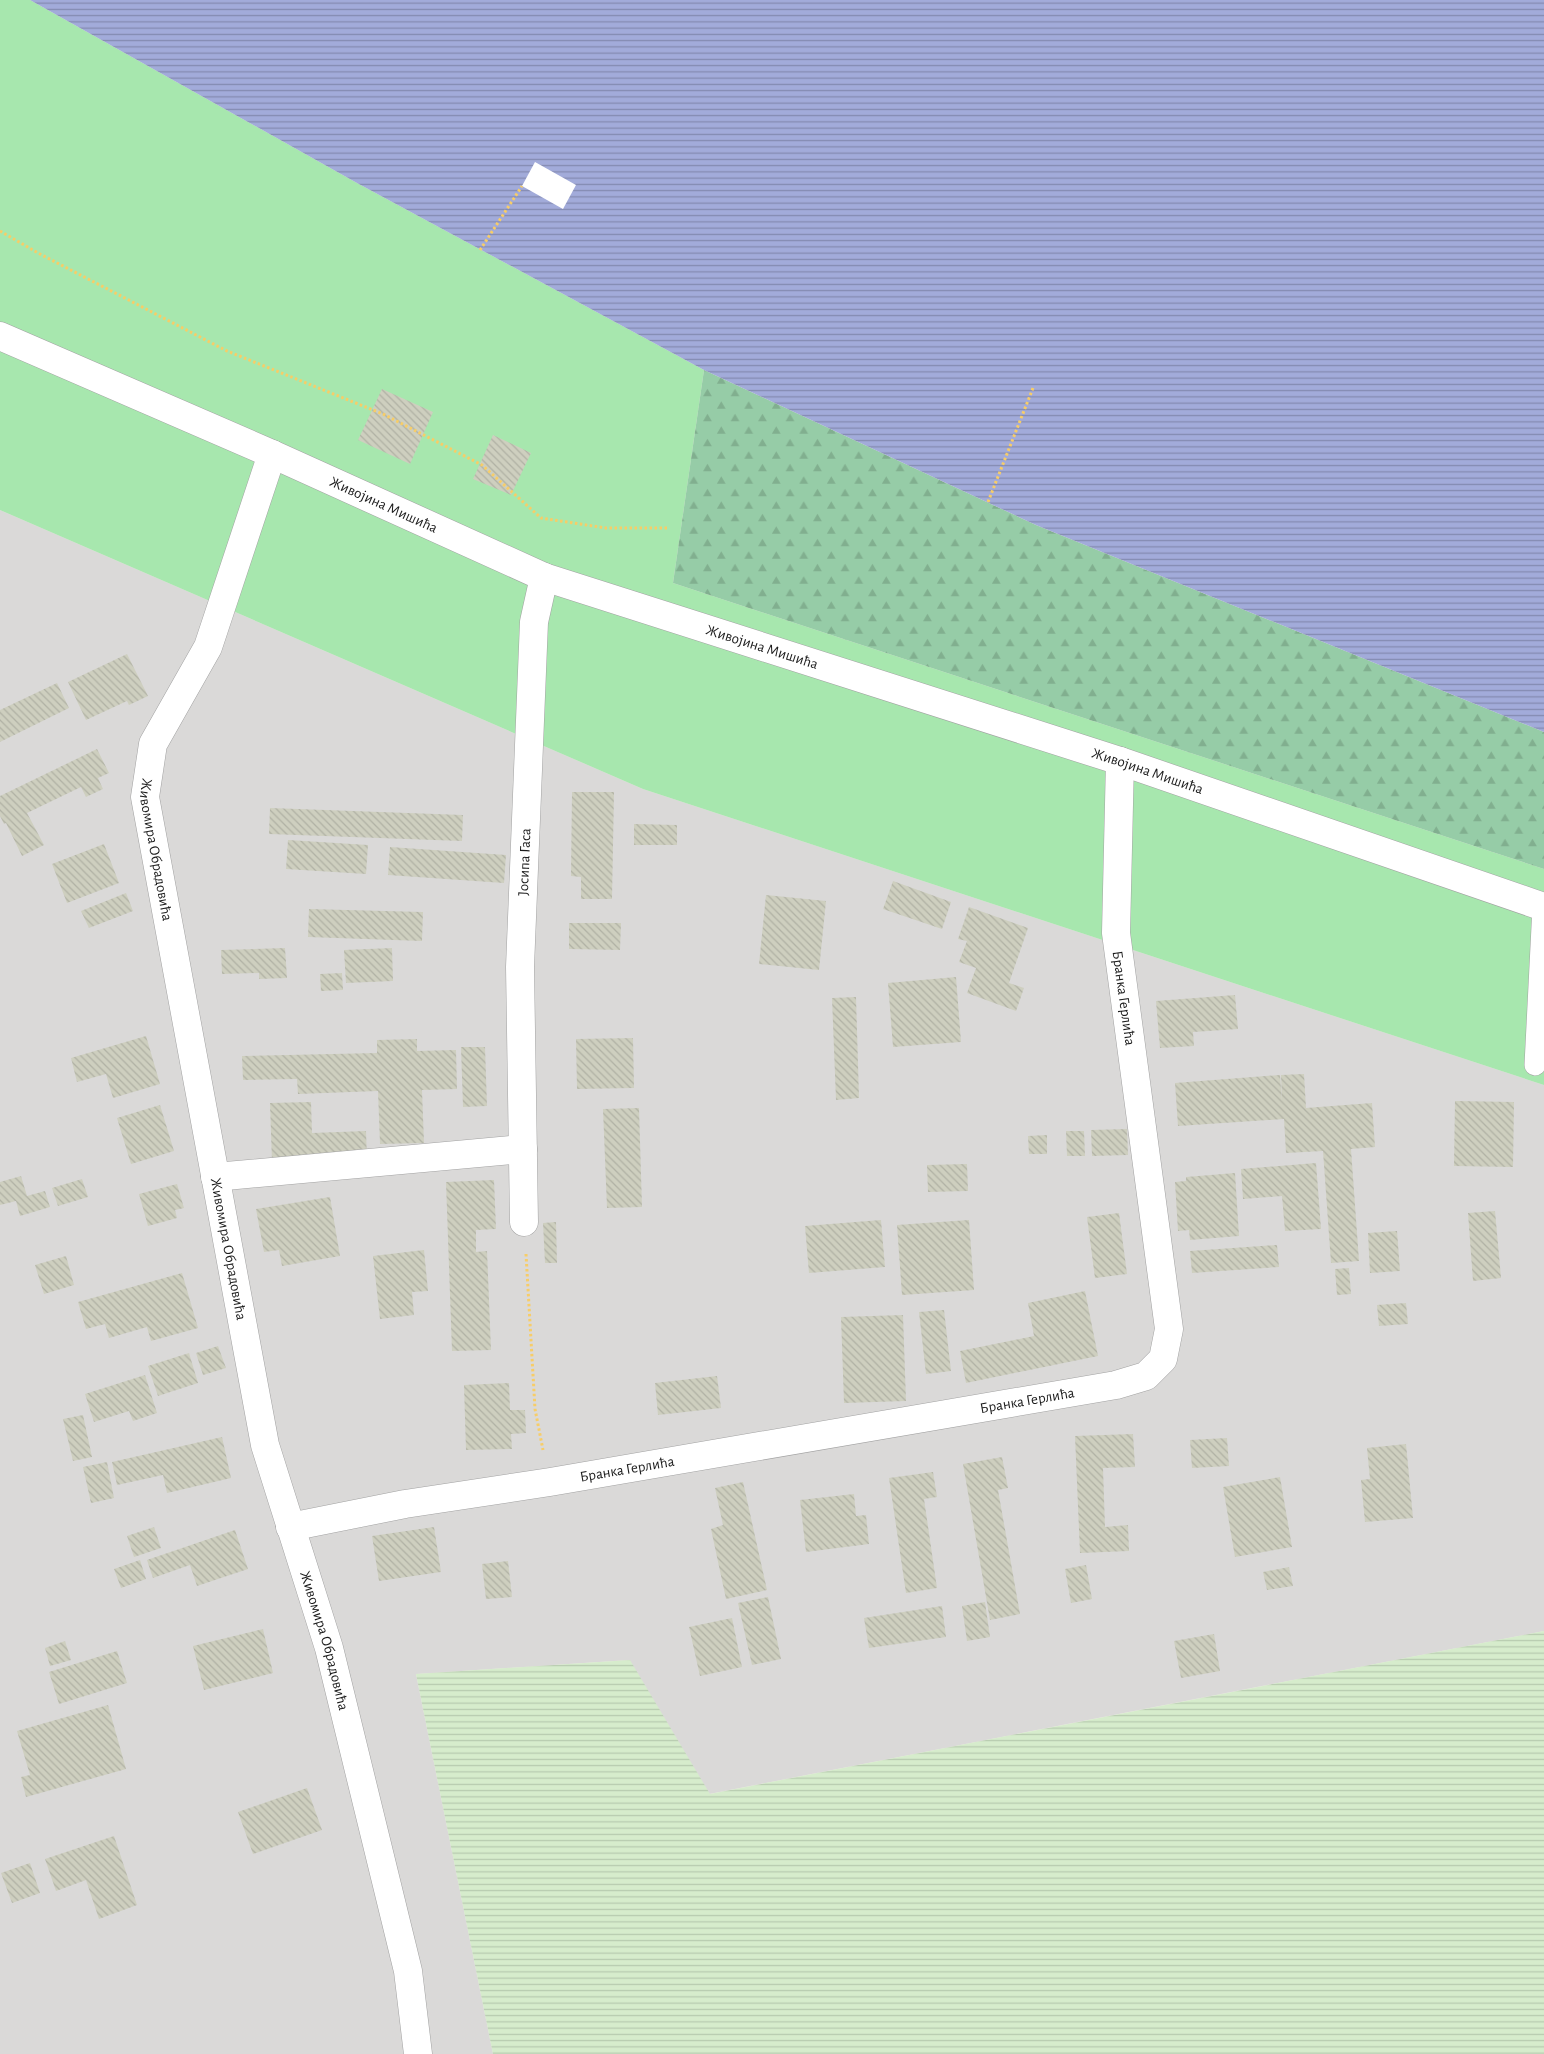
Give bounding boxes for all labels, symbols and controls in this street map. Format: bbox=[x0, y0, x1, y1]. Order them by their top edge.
street label: Живојина Мишића bbox=[327, 474, 440, 536]
street label: Живојина Мишића bbox=[704, 622, 820, 672]
street label: Живојина Мишића bbox=[1090, 745, 1205, 797]
street label: Живомира Обрадовића bbox=[137, 777, 175, 922]
street label: Јосипа Гаса bbox=[516, 828, 534, 896]
street label: Бранка Герлића bbox=[1109, 950, 1138, 1047]
street label: Живомира Обрадовића bbox=[208, 1177, 249, 1321]
street label: Бранка Герлића bbox=[979, 1385, 1076, 1416]
street label: Бранка Герлића bbox=[579, 1454, 676, 1485]
street label: Живомира Обрадовића bbox=[297, 1569, 351, 1712]

